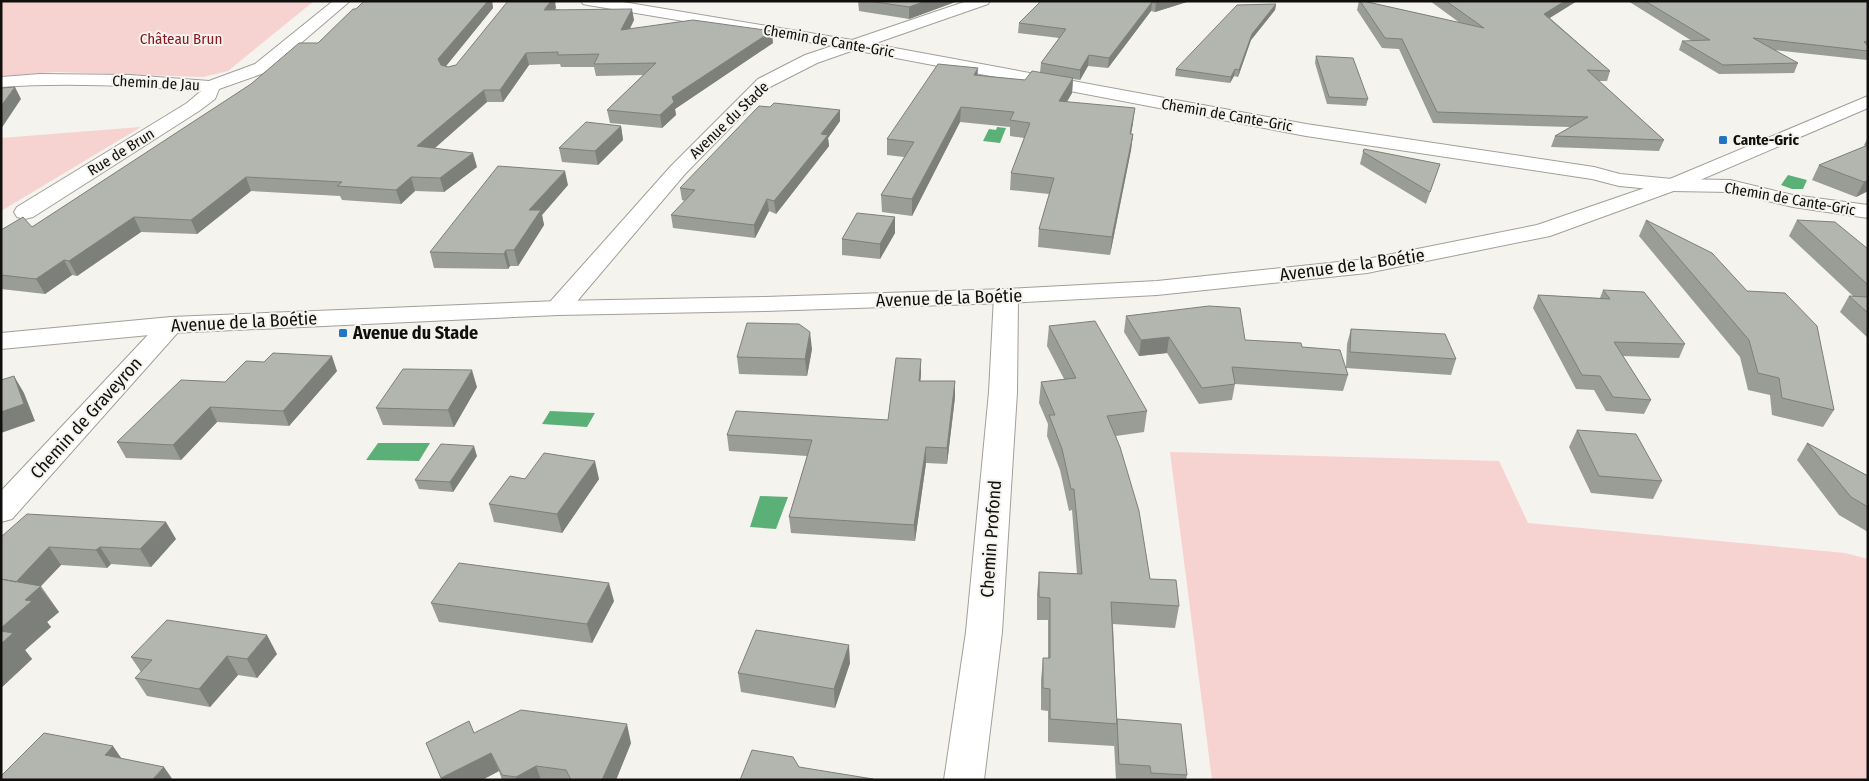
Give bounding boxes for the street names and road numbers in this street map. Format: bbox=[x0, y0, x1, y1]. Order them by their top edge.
street label: Chemin de Cante-Gric bbox=[762, 21, 897, 62]
street label: Chemin de Jau bbox=[112, 72, 200, 94]
street label: Avenue du Stade bbox=[686, 78, 772, 162]
street label: Chemin de Cante-Gric bbox=[1160, 95, 1295, 136]
street label: Rue de Brun bbox=[84, 124, 158, 180]
street label: Chemin de Cante-Gric bbox=[1723, 179, 1858, 220]
street label: Avenue de la Boétie bbox=[1278, 244, 1426, 286]
street label: Avenue de la Boétie bbox=[875, 284, 1023, 312]
street label: Avenue de la Boétie bbox=[170, 307, 318, 337]
street label: Chemin de Graveyron bbox=[26, 353, 146, 483]
street label: Chemin Profond bbox=[976, 480, 1006, 598]

